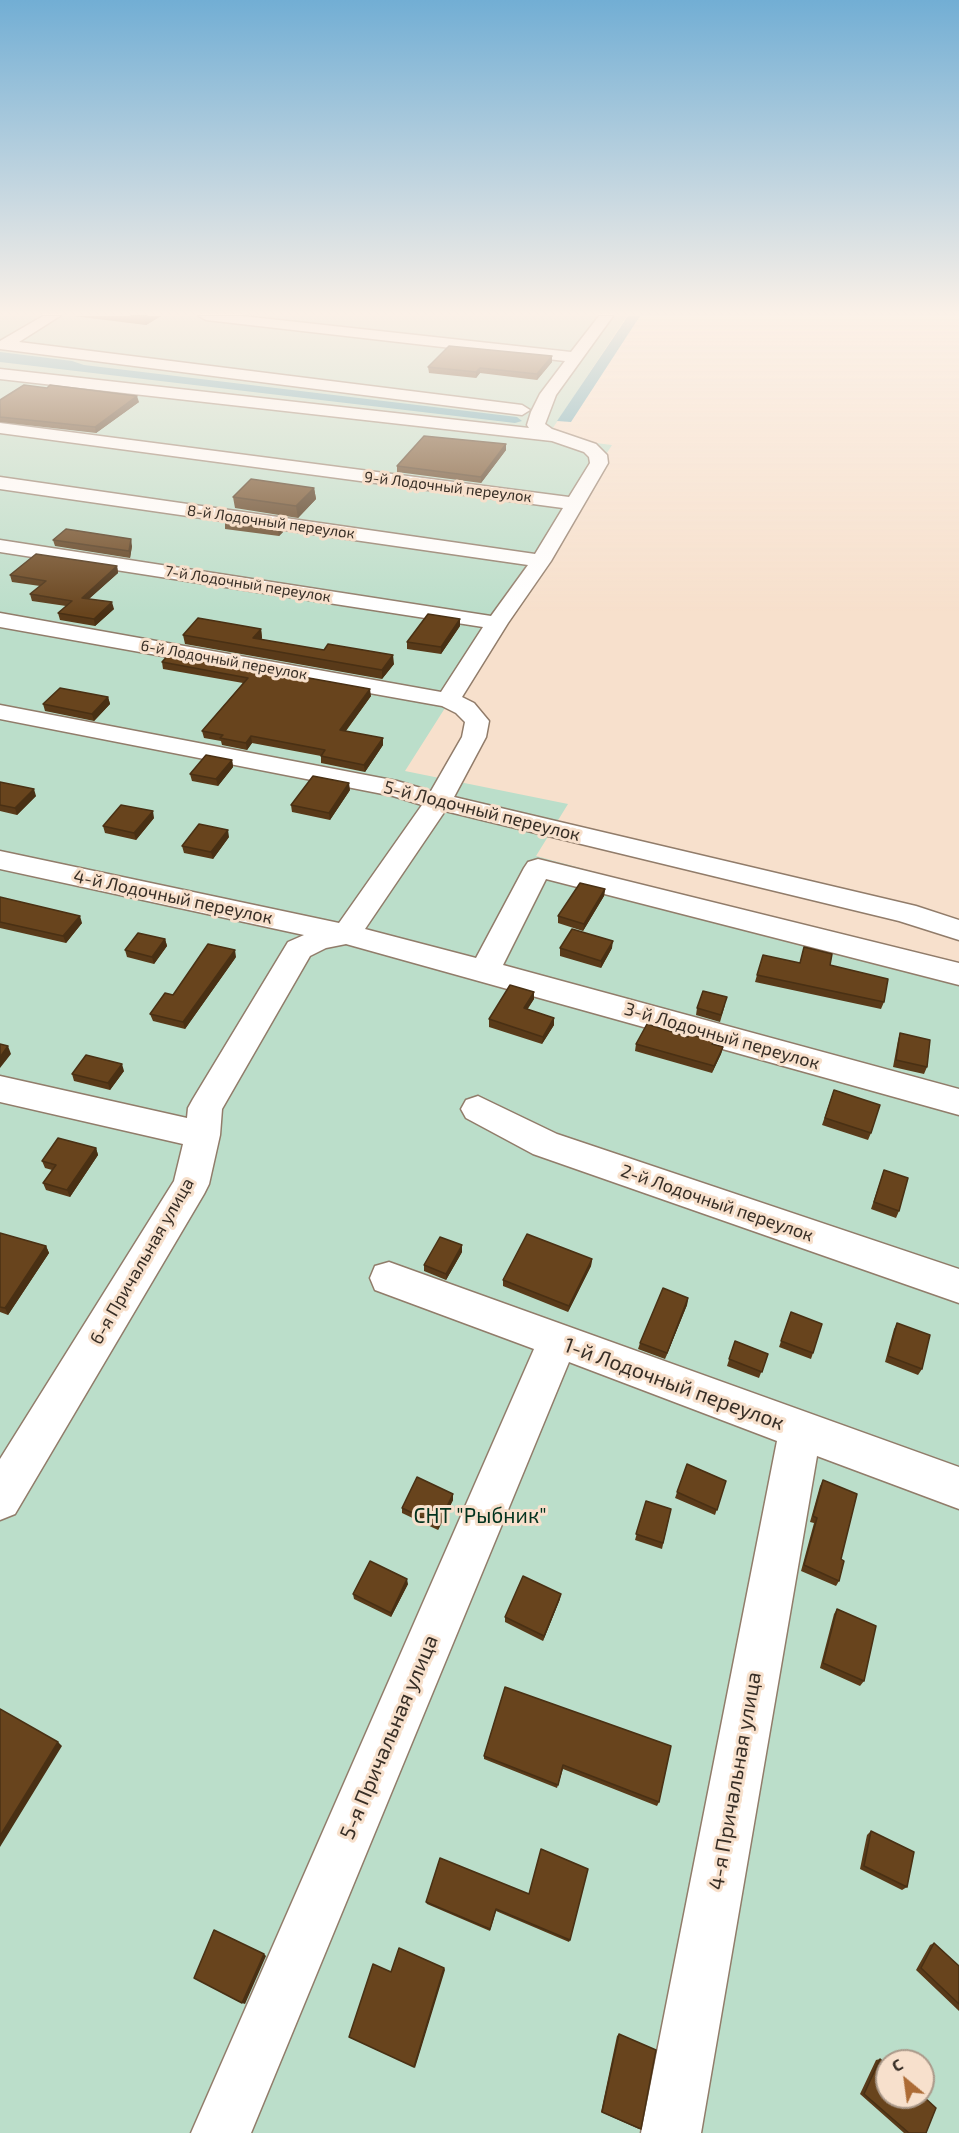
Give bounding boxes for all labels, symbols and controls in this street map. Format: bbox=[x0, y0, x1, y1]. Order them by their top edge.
street label: 9-й Лодочный переулок bbox=[363, 468, 533, 506]
street label: 8-й Лодочный переулок bbox=[186, 501, 356, 543]
street label: 7-й Лодочный переулок bbox=[164, 562, 332, 606]
street label: 6-й Лодочный переулок bbox=[139, 636, 309, 684]
street label: 5-й Лодочный переулок bbox=[382, 776, 582, 846]
street label: 4-й Лодочный переулок bbox=[71, 865, 275, 929]
street label: 3-й Лодочный переулок bbox=[622, 998, 822, 1074]
street label: 2-й Лодочный переулок bbox=[618, 1160, 816, 1246]
street label: 6-я Причальная улица bbox=[85, 1174, 199, 1348]
street label: 1-й Лодочный переулок bbox=[560, 1332, 788, 1436]
park label: СНТ "Рыбник" bbox=[413, 1503, 547, 1529]
street label: 5-я Причальная улица bbox=[335, 1631, 443, 1843]
street label: 4-я Причальная улица bbox=[703, 1670, 767, 1892]
north arrow bbox=[875, 2049, 935, 2109]
text: С bbox=[888, 2054, 906, 2075]

